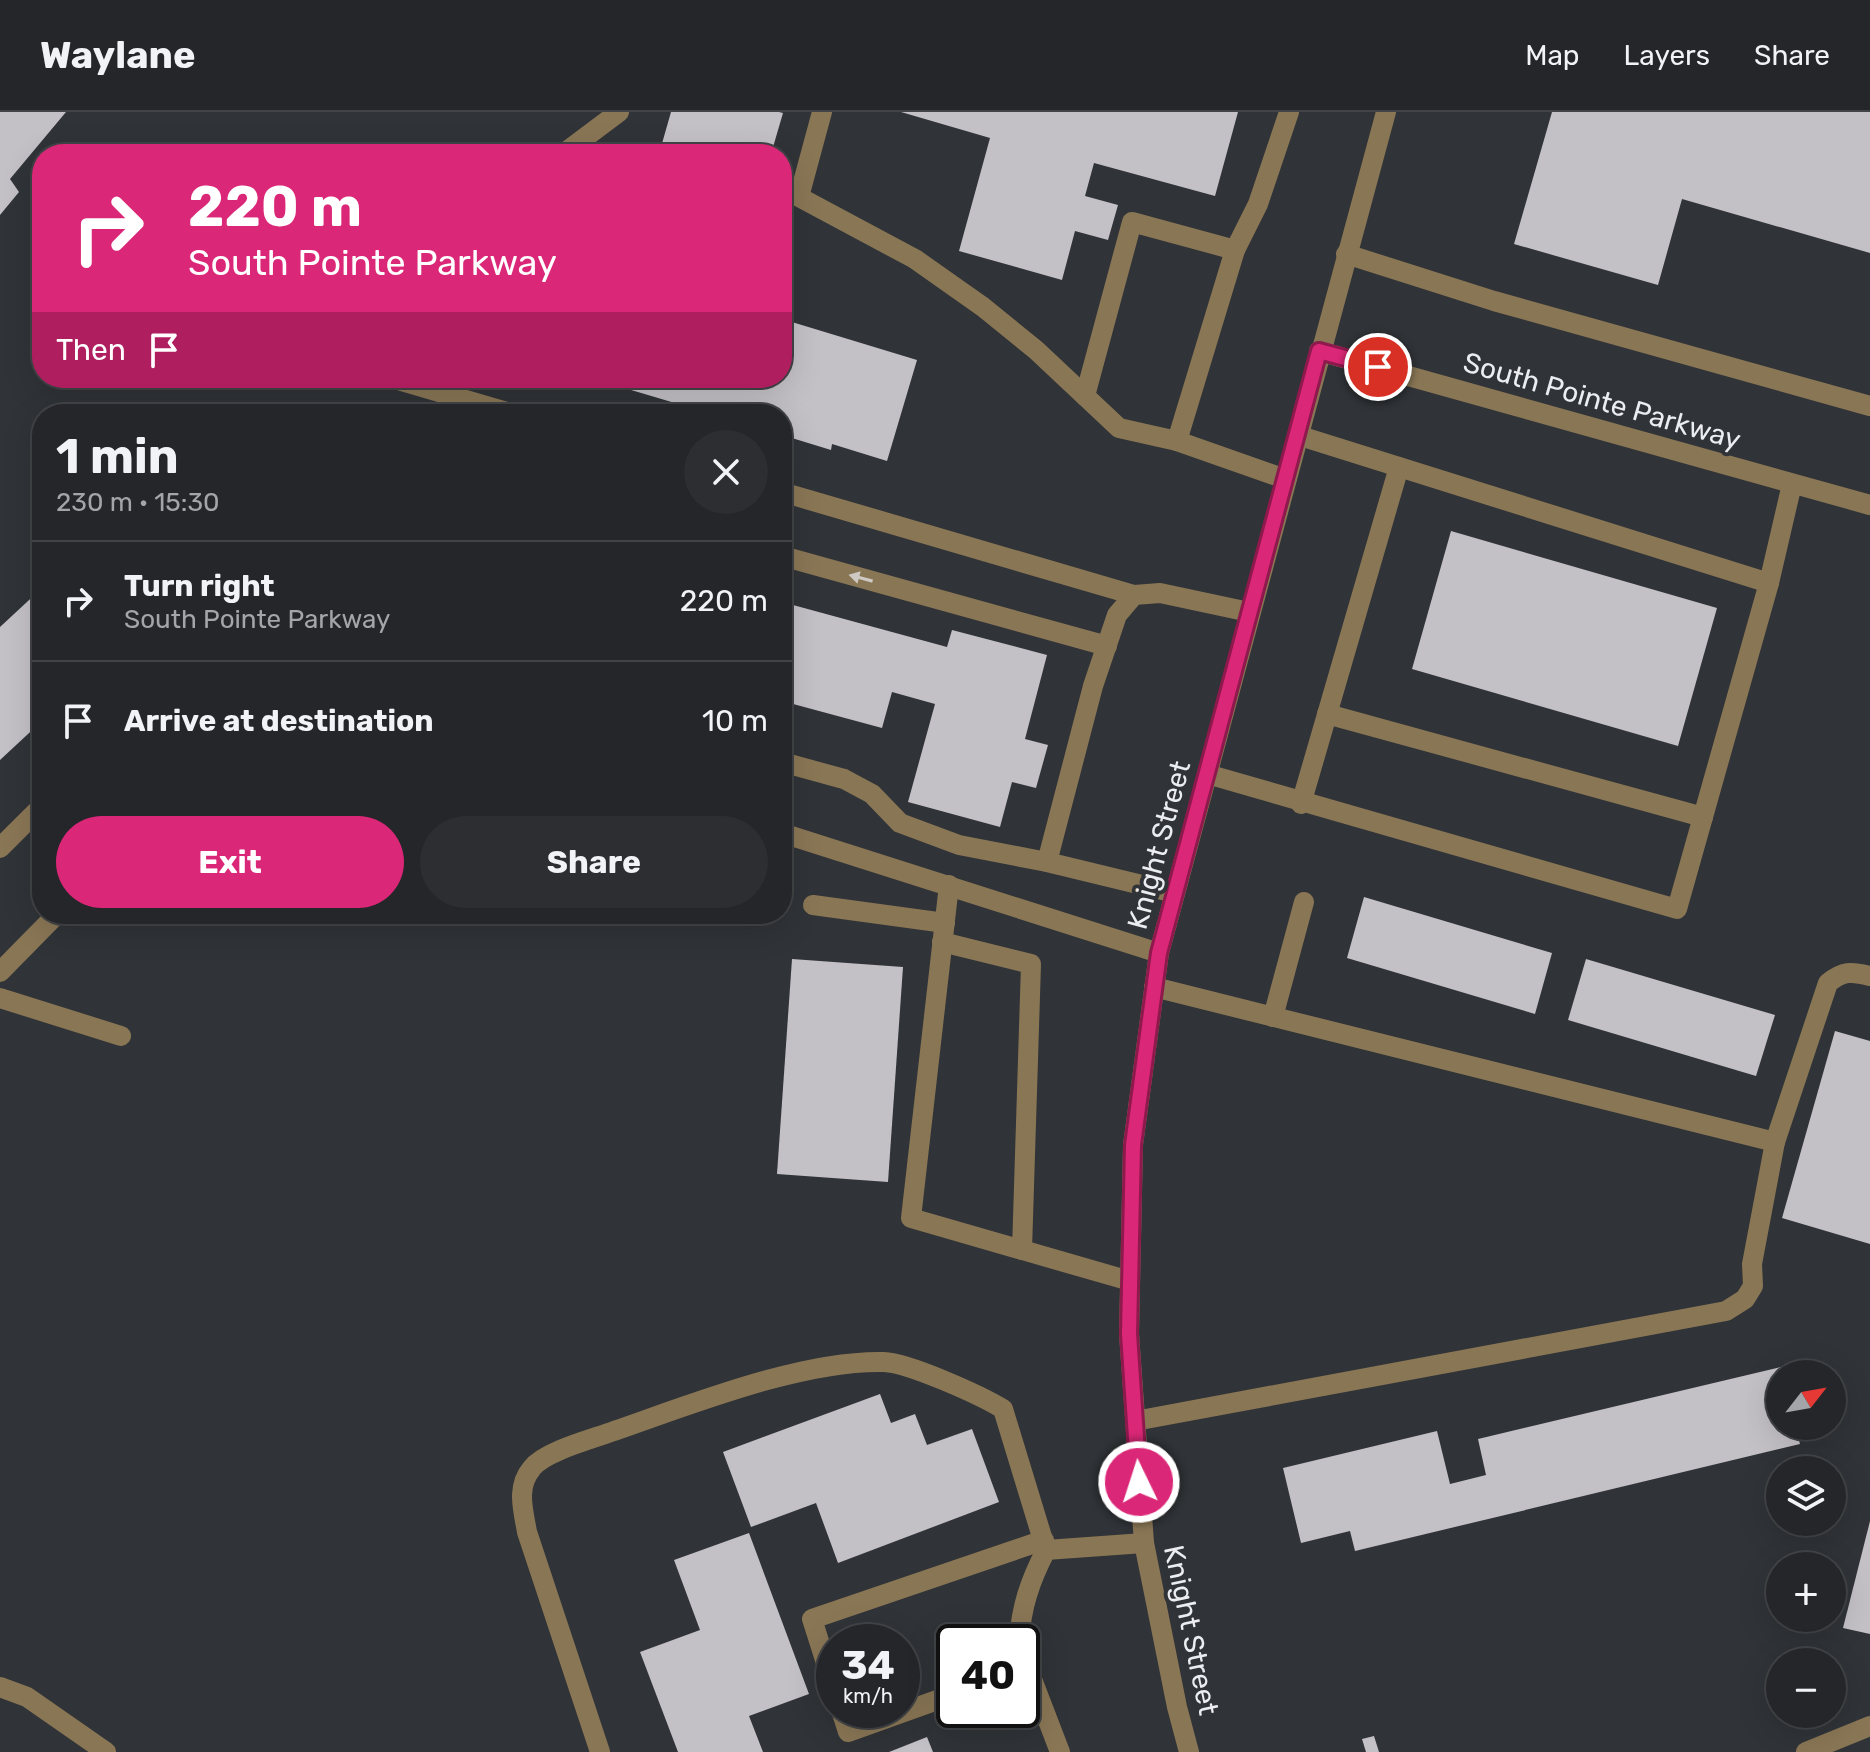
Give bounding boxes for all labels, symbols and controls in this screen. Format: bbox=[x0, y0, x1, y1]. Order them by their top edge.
text: Waylane bbox=[40, 32, 196, 78]
text: Map bbox=[1525, 39, 1580, 72]
text: Layers bbox=[1624, 39, 1710, 72]
text: Share bbox=[1754, 39, 1830, 72]
text: 220 m bbox=[188, 174, 362, 240]
icon: right bbox=[56, 176, 160, 280]
text: South Pointe Parkway bbox=[188, 241, 557, 284]
icon: arrive bbox=[142, 328, 186, 372]
text: Then bbox=[56, 332, 126, 368]
pin bbox=[1344, 333, 1412, 401]
icon: arrive bbox=[1356, 345, 1400, 389]
street label: South Pointe Parkway bbox=[1460, 346, 1744, 456]
text: 1 min bbox=[56, 428, 179, 485]
button: close bbox=[684, 430, 768, 514]
text: 230 m · 15:30 bbox=[56, 487, 220, 518]
text: Turn right bbox=[124, 568, 275, 604]
one-way arrow bbox=[849, 571, 874, 583]
icon: right bbox=[56, 579, 100, 623]
text: 220 m bbox=[680, 583, 768, 619]
text: South Pointe Parkway bbox=[124, 604, 390, 635]
icon: arrive bbox=[56, 699, 100, 743]
text: Arrive at destination bbox=[124, 703, 434, 739]
text: 10 m bbox=[702, 703, 768, 739]
street label: Knight Street bbox=[1121, 757, 1197, 933]
button: Exit bbox=[56, 816, 404, 908]
button: Share bbox=[420, 816, 768, 908]
north arrow bbox=[1766, 1360, 1846, 1440]
map controls bbox=[1766, 1360, 1846, 1728]
position arrow bbox=[1097, 1440, 1181, 1524]
button: layers bbox=[1766, 1456, 1846, 1536]
street label: Knight Street bbox=[1157, 1542, 1225, 1718]
button: + bbox=[1766, 1552, 1846, 1632]
speed limit sign: 40 bbox=[936, 1624, 1040, 1728]
text: 34 bbox=[841, 1642, 895, 1689]
button: − bbox=[1766, 1648, 1846, 1728]
text: km/h bbox=[843, 1684, 893, 1708]

